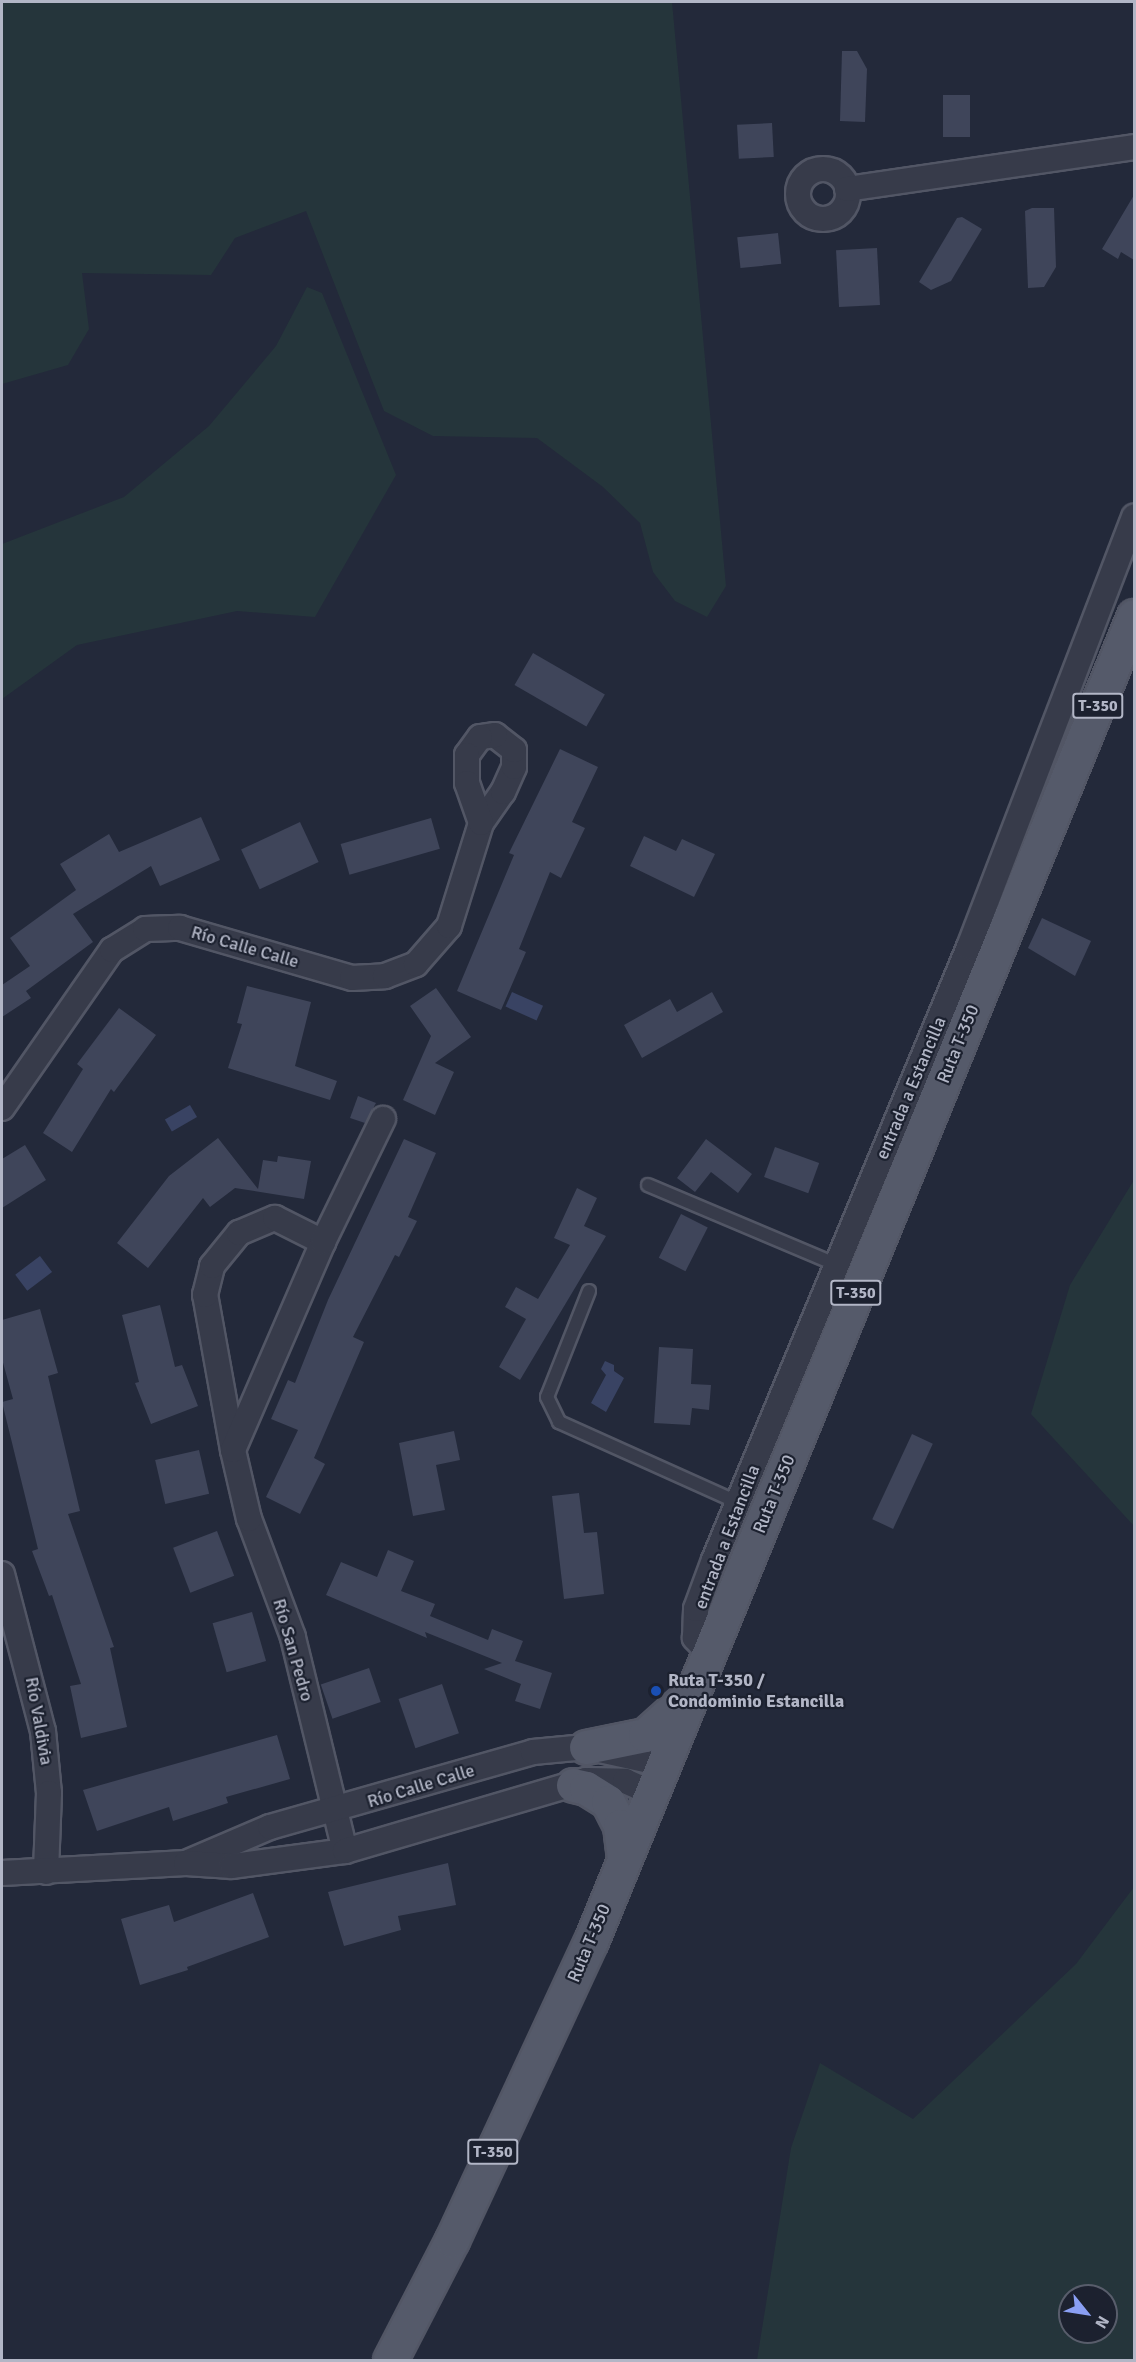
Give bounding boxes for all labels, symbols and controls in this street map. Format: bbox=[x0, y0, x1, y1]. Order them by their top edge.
road number: T-350 bbox=[1071, 693, 1125, 719]
street label: Río Calle Calle bbox=[189, 921, 301, 973]
street label: Ruta T-350 bbox=[932, 1001, 984, 1087]
street label: entrada a Estancilla bbox=[871, 1013, 951, 1163]
road number: T-350 bbox=[829, 1280, 883, 1306]
street label: Ruta T-350 bbox=[748, 1451, 800, 1537]
street label: entrada a Estancilla bbox=[690, 1462, 764, 1612]
street label: Río San Pedro bbox=[268, 1596, 318, 1704]
place label: Ruta T-350 / Condominio Estancilla bbox=[668, 1670, 844, 1712]
street label: Río Valdivia bbox=[21, 1675, 57, 1767]
marker: Ruta T-350 / Condominio Estancilla bbox=[649, 1684, 663, 1698]
street label: Río Calle Calle bbox=[365, 1759, 477, 1813]
street label: Ruta T-350 bbox=[563, 1901, 615, 1985]
road number: T-350 bbox=[466, 2139, 520, 2165]
north arrow bbox=[1058, 2284, 1118, 2344]
text: N bbox=[1090, 2312, 1113, 2332]

